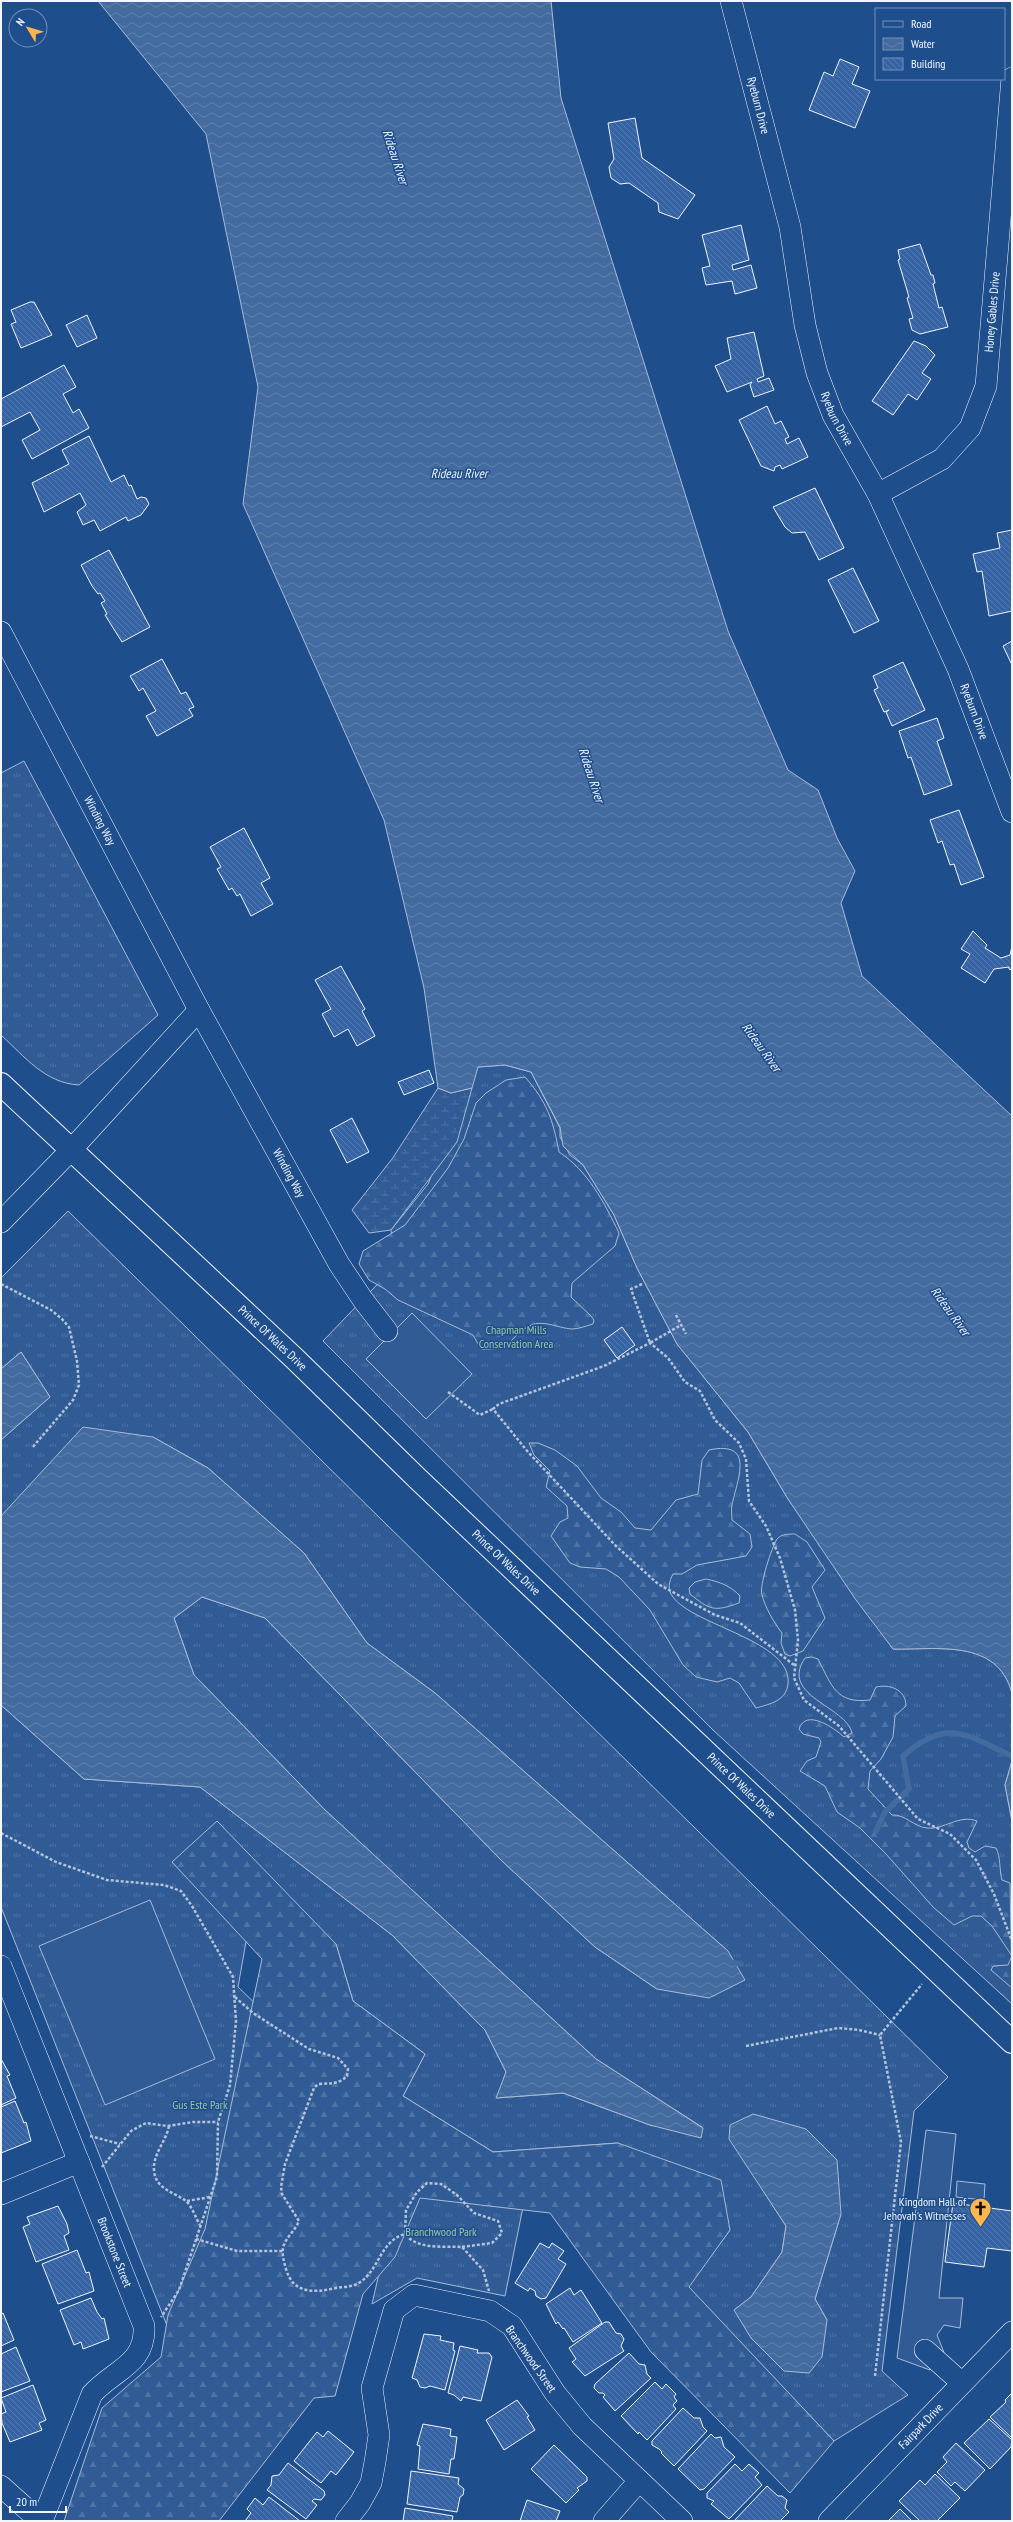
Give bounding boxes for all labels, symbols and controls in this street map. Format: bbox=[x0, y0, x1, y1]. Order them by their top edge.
north arrow bbox=[8, 8, 48, 48]
legend bbox=[875, 8, 1005, 80]
text: N bbox=[13, 15, 27, 28]
text: Road bbox=[911, 16, 931, 31]
text: Water bbox=[911, 36, 936, 51]
text: Building bbox=[911, 56, 946, 71]
street label: Ryeburn Drive bbox=[744, 75, 773, 136]
water label: Rideau River bbox=[379, 128, 413, 189]
street label: Honey Gables Drive bbox=[981, 271, 1003, 353]
street label: Ryeburn Drive bbox=[818, 389, 857, 448]
water label: Rideau River bbox=[431, 465, 490, 482]
street label: Ryeburn Drive bbox=[957, 681, 992, 741]
water label: Rideau River bbox=[575, 746, 609, 807]
street label: Winding Way bbox=[81, 793, 120, 848]
water label: Rideau River bbox=[738, 1019, 787, 1077]
street label: Winding Way bbox=[270, 1146, 309, 1200]
water label: Rideau River bbox=[927, 1283, 976, 1341]
street label: Prince Of Wales Drive bbox=[236, 1302, 310, 1374]
park label: Chapman Mills Conservation Area bbox=[479, 1322, 554, 1351]
street label: Prince Of Wales Drive bbox=[469, 1526, 544, 1598]
street label: Prince Of Wales Drive bbox=[704, 1749, 779, 1821]
park label: Gus Este Park bbox=[172, 2097, 228, 2112]
place label: Kingdom Hall of Jehovah's Witnesses bbox=[883, 2194, 967, 2223]
church icon: Kingdom Hall of Jehovah's Witnesses bbox=[968, 2196, 994, 2229]
street label: Brookstone Street bbox=[95, 2215, 136, 2290]
park label: Branchwood Park bbox=[405, 2224, 477, 2239]
street label: Branchwood Street bbox=[503, 2322, 560, 2396]
street label: Fairpark Drive bbox=[895, 2400, 946, 2452]
scale bar bbox=[10, 2488, 66, 2514]
text: 20 m bbox=[16, 2494, 37, 2509]

